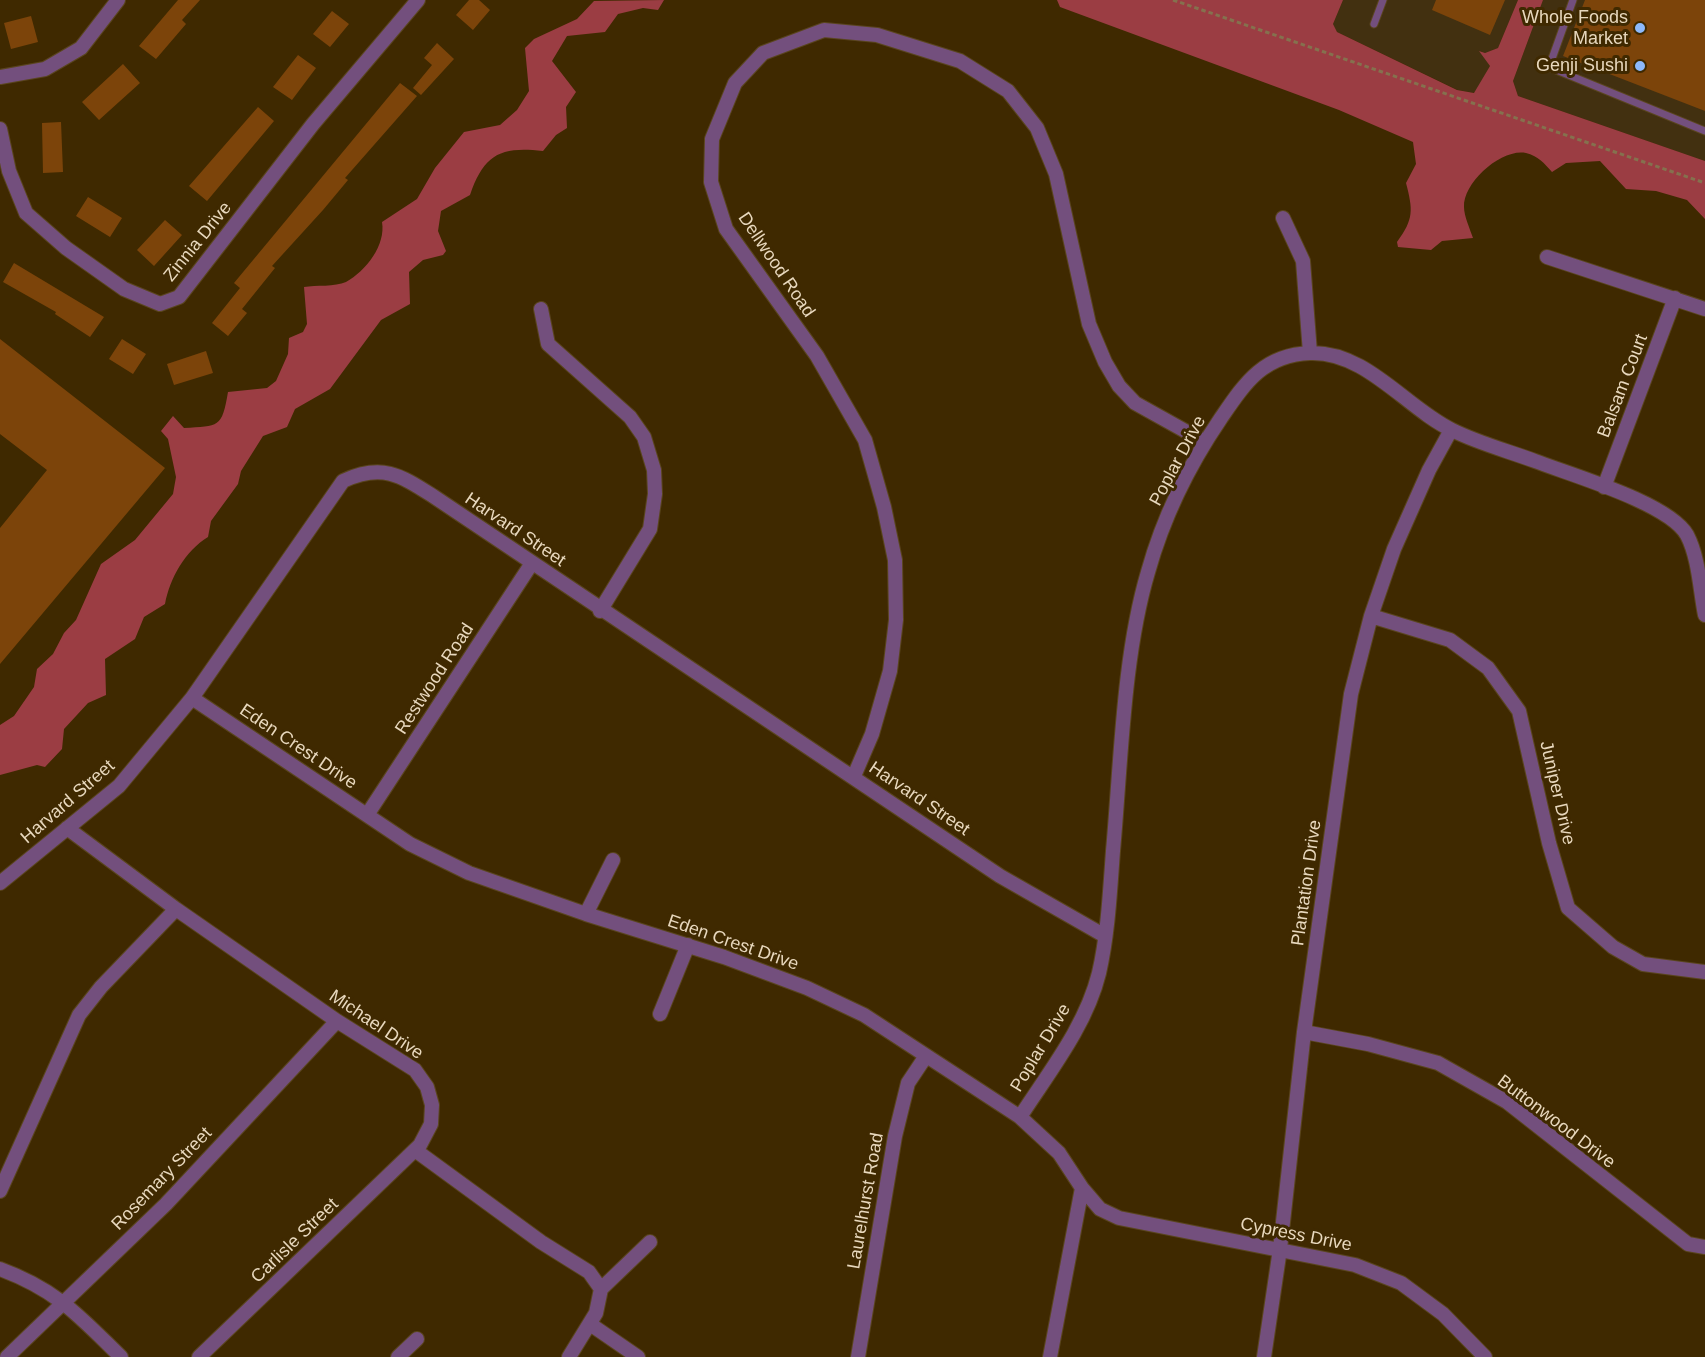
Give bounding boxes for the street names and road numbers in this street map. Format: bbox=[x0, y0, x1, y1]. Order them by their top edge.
street label: Zinnia Drive bbox=[159, 198, 237, 286]
street label: Dellwood Road bbox=[733, 208, 819, 322]
street label: Balsam Court bbox=[1593, 331, 1653, 441]
street label: Poplar Drive bbox=[1145, 412, 1211, 510]
street label: Harvard Street bbox=[460, 488, 570, 572]
street label: Restwood Road bbox=[391, 619, 479, 739]
street label: Eden Crest Drive bbox=[235, 700, 361, 794]
street label: Juniper Drive bbox=[1535, 739, 1579, 847]
street label: Harvard Street bbox=[17, 755, 119, 849]
street label: Harvard Street bbox=[864, 757, 974, 841]
street label: Plantation Drive bbox=[1287, 819, 1327, 947]
street label: Eden Crest Drive bbox=[665, 910, 801, 976]
street label: Michael Drive bbox=[325, 986, 427, 1064]
street label: Poplar Drive bbox=[1006, 1000, 1076, 1096]
street label: Buttonwood Drive bbox=[1493, 1071, 1619, 1173]
street label: Rosemary Street bbox=[107, 1123, 217, 1235]
street label: Laurelhurst Road bbox=[843, 1131, 889, 1271]
street label: Carlisle Street bbox=[247, 1194, 343, 1288]
street label: Cypress Drive bbox=[1238, 1214, 1354, 1256]

